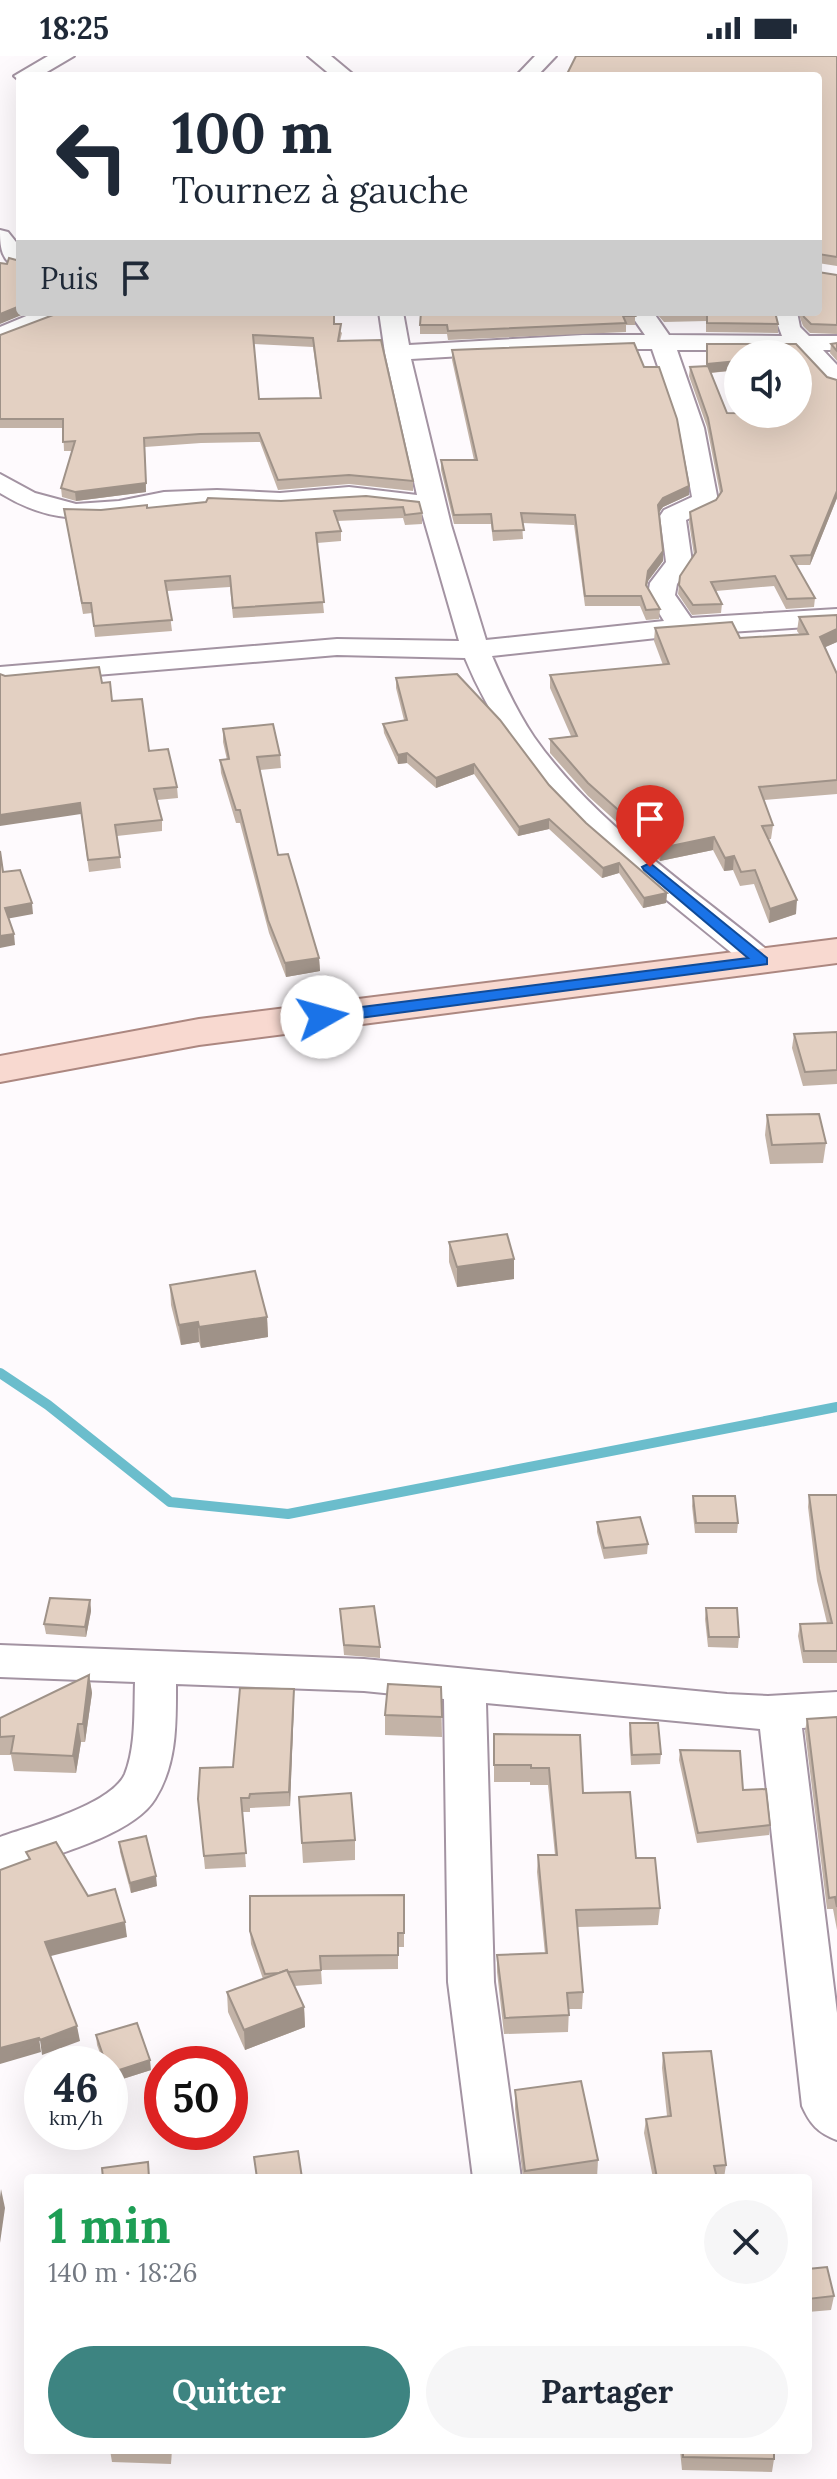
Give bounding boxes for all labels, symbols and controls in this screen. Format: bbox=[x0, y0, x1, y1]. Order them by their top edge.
text: 18:25 bbox=[40, 9, 109, 47]
text: 100 m bbox=[172, 97, 332, 168]
icon: left bbox=[40, 104, 144, 208]
text: Tournez à gauche bbox=[172, 167, 469, 213]
icon: arrive bbox=[114, 256, 158, 300]
text: Puis bbox=[40, 259, 98, 297]
map controls bbox=[724, 340, 812, 428]
button: sound bbox=[724, 340, 812, 428]
pin bbox=[616, 785, 684, 867]
icon: arrive bbox=[628, 797, 672, 841]
position arrow bbox=[280, 975, 364, 1059]
speed limit sign: 50 bbox=[144, 2046, 248, 2150]
text: 46 bbox=[54, 2062, 98, 2113]
text: km/h bbox=[49, 2105, 103, 2130]
text: 1 min bbox=[48, 2195, 171, 2256]
button: close bbox=[704, 2200, 788, 2284]
text: 140 m · 18:26 bbox=[48, 2256, 198, 2289]
button: Quitter bbox=[48, 2346, 410, 2438]
button: Partager bbox=[426, 2346, 788, 2438]

